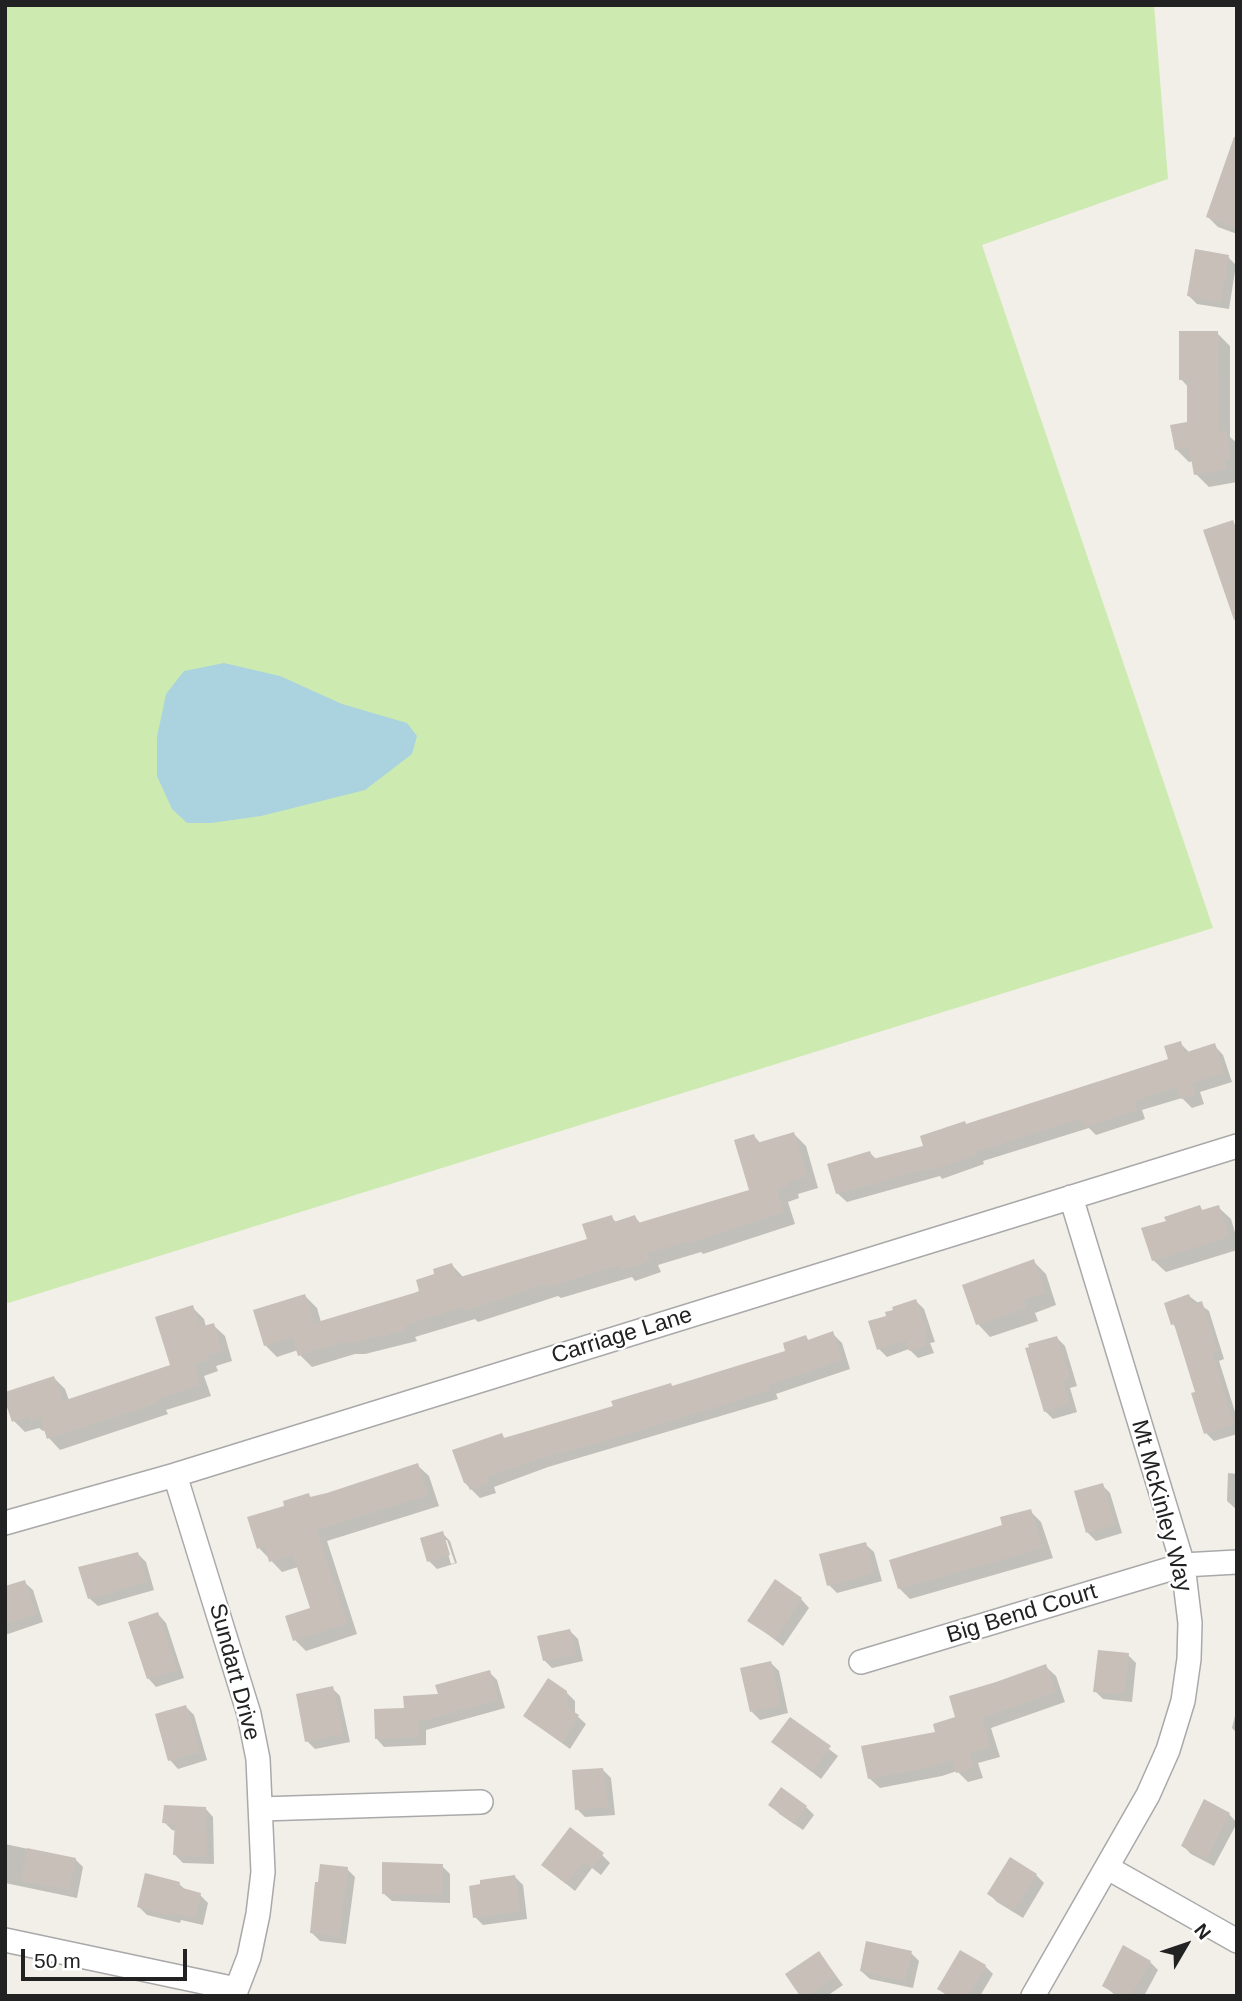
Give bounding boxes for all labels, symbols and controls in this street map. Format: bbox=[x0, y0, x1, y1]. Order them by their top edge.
street label: Carriage Lane bbox=[548, 1301, 696, 1371]
street label: Mt McKinley Way bbox=[1125, 1417, 1197, 1595]
street label: Big Bend Court bbox=[943, 1578, 1101, 1650]
street label: Sundart Drive bbox=[202, 1601, 266, 1743]
north arrow bbox=[1151, 1910, 1221, 1980]
text: N bbox=[1190, 1920, 1215, 1943]
scale bar bbox=[24, 1934, 191, 1978]
text: 50 m bbox=[34, 1949, 81, 1972]

